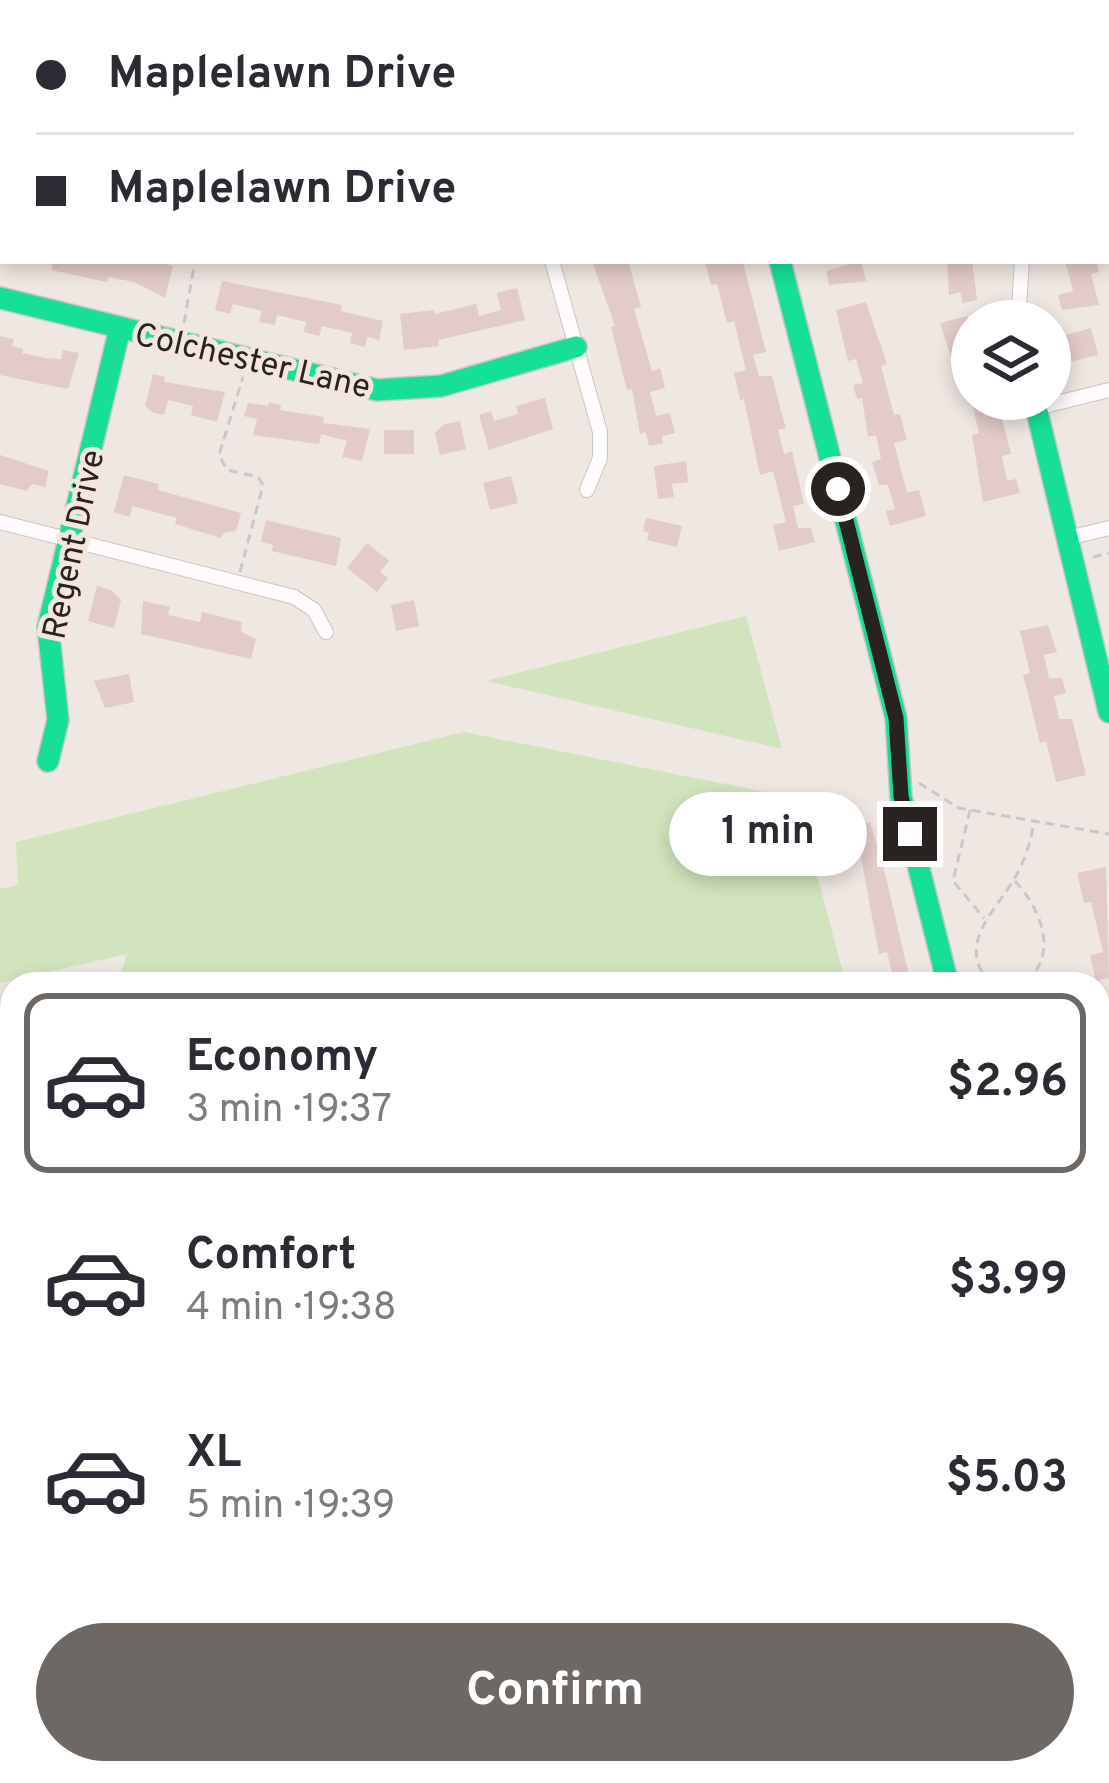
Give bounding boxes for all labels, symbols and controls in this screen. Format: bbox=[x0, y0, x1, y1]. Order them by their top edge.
text: Maplelawn Drive bbox=[108, 47, 456, 104]
text: Maplelawn Drive bbox=[108, 162, 456, 219]
map controls bbox=[951, 300, 1071, 420]
button: layers bbox=[951, 300, 1071, 420]
street label: Colchester Lane bbox=[130, 315, 374, 410]
street label: Regent Drive bbox=[35, 446, 116, 643]
route start bbox=[811, 462, 865, 516]
callout: 1 min bbox=[670, 792, 868, 876]
route end bbox=[883, 807, 937, 861]
text: 1 min bbox=[721, 809, 815, 858]
icon: car bbox=[42, 1029, 150, 1137]
text: Economy bbox=[186, 1030, 378, 1087]
text: $2.96 bbox=[947, 1055, 1068, 1112]
text: 3 min · 19:37 bbox=[186, 1087, 392, 1136]
icon: car bbox=[42, 1227, 150, 1335]
text: Comfort bbox=[186, 1228, 356, 1285]
text: $3.99 bbox=[949, 1253, 1068, 1310]
text: 4 min · 19:38 bbox=[186, 1285, 397, 1334]
icon: car bbox=[42, 1425, 150, 1533]
text: XL bbox=[186, 1426, 241, 1483]
text: $5.03 bbox=[946, 1451, 1068, 1508]
text: 5 min · 19:39 bbox=[186, 1483, 395, 1532]
button: Confirm bbox=[36, 1623, 1074, 1761]

